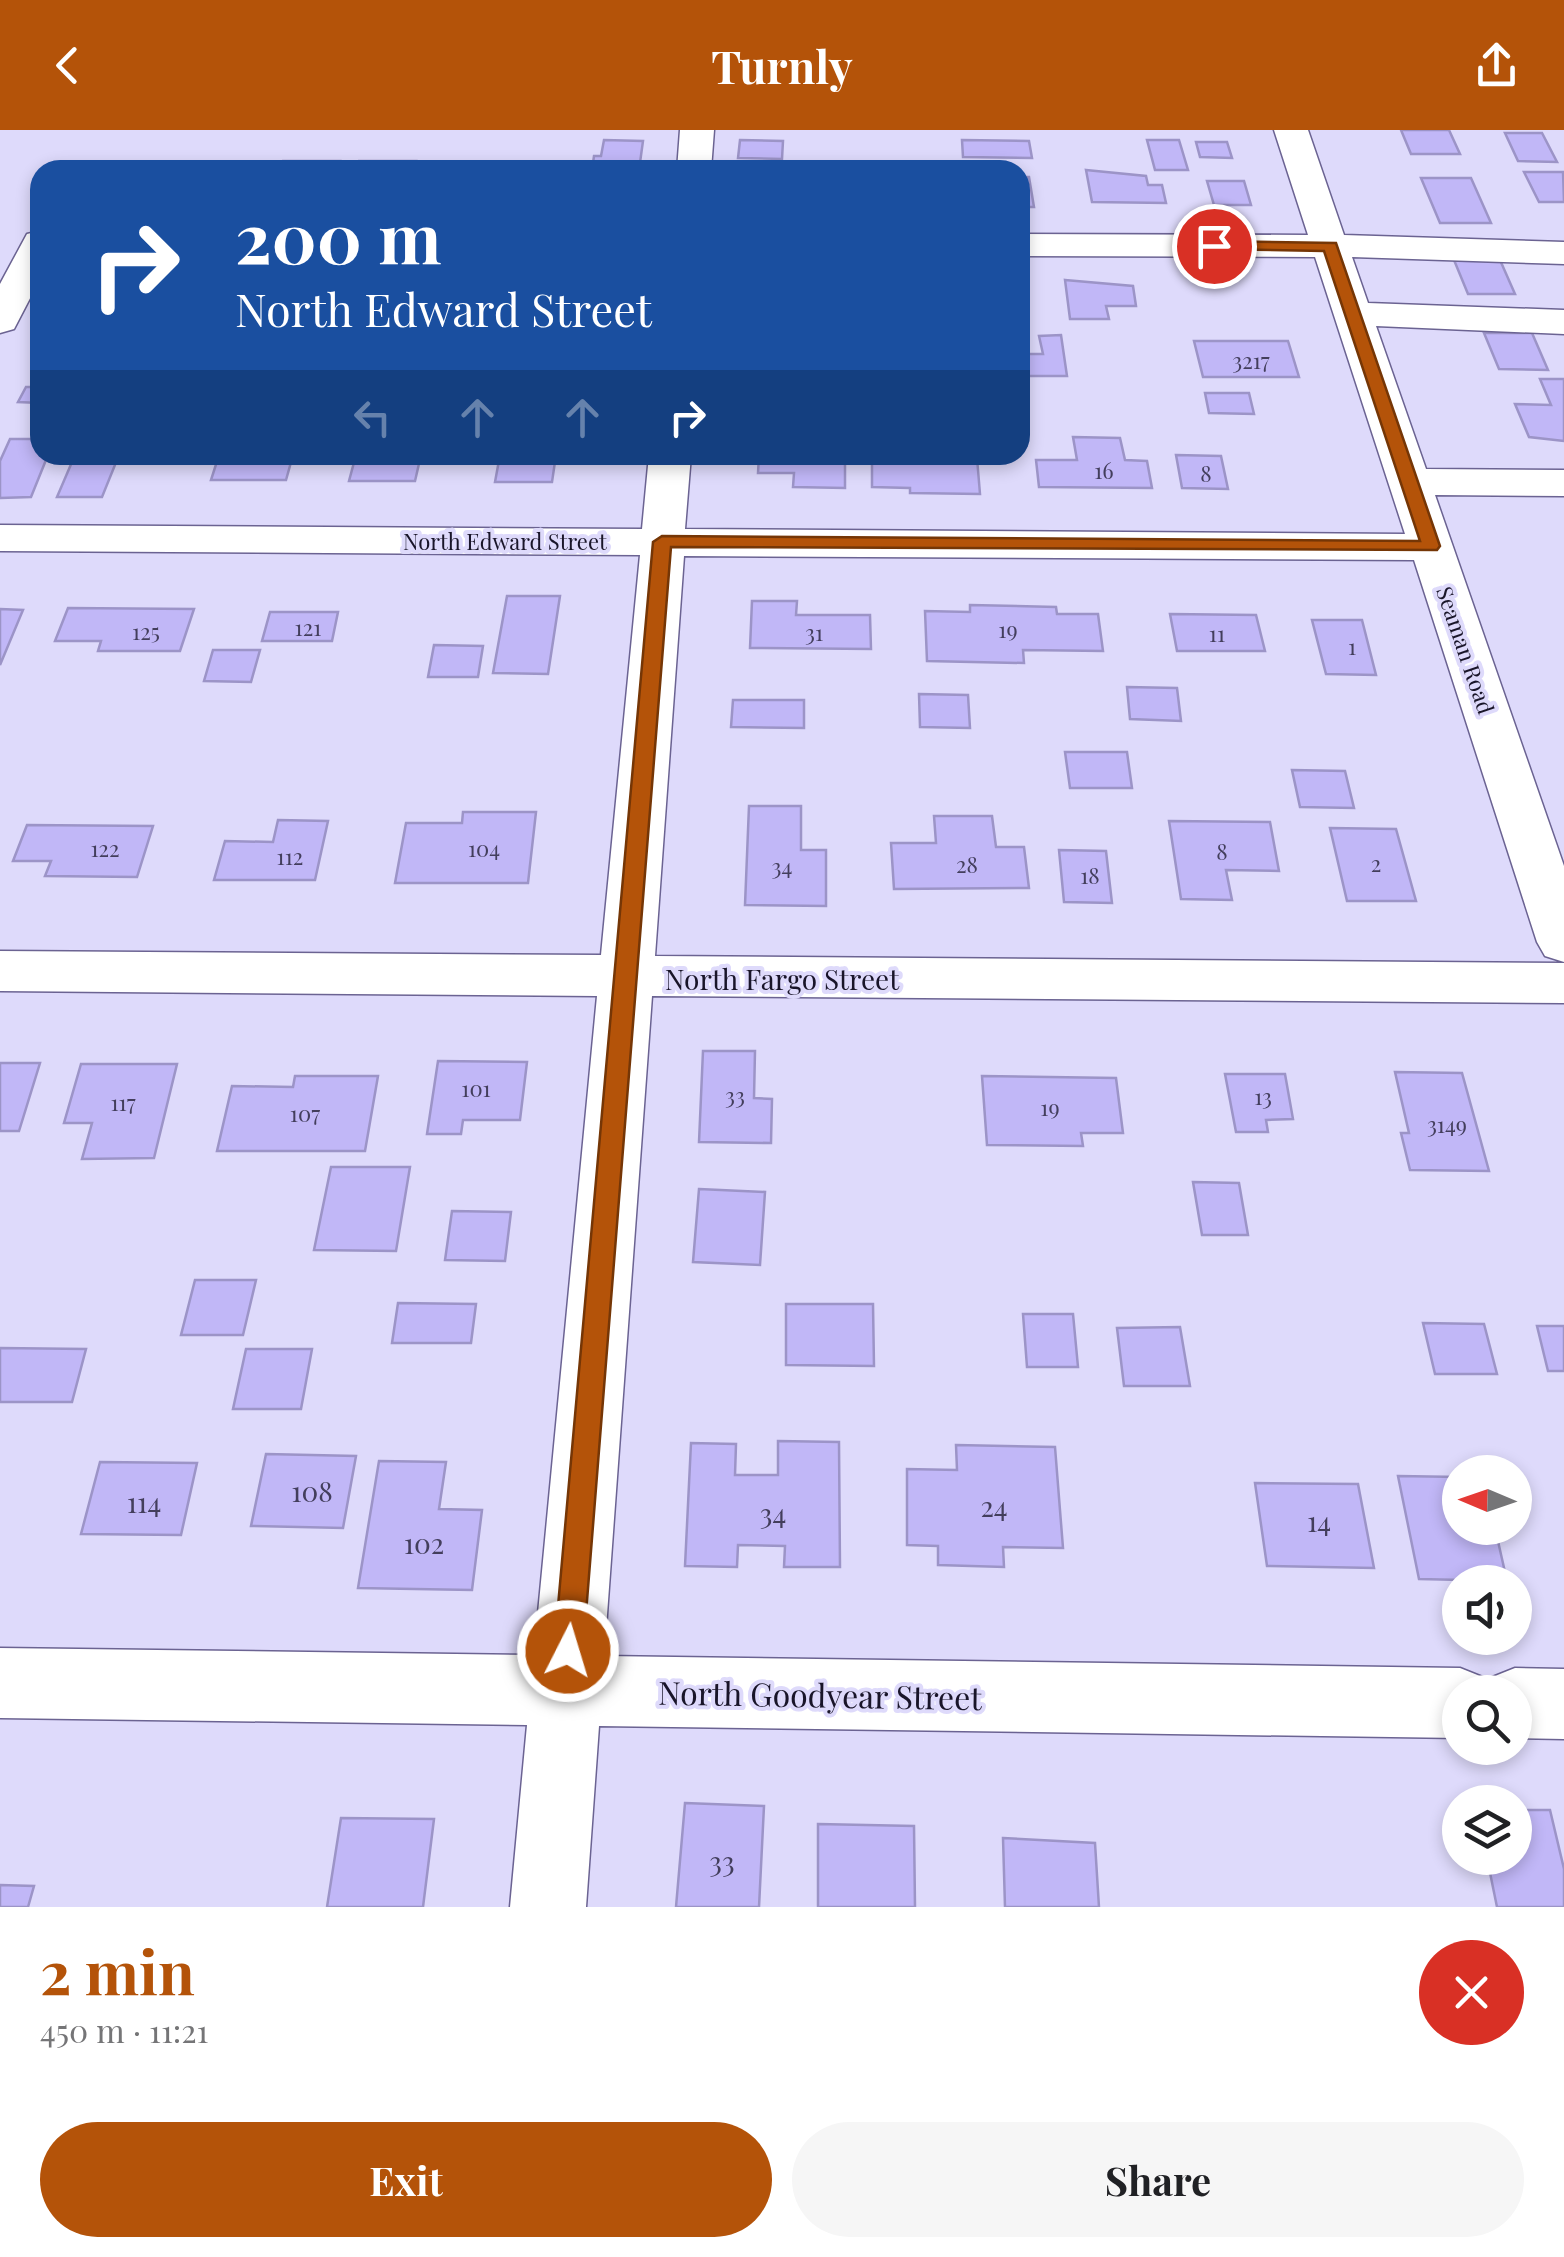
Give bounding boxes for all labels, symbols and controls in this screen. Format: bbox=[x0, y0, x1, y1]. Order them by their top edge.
text: Turnly bbox=[711, 35, 853, 95]
icon: back bbox=[40, 38, 95, 93]
icon: share bbox=[1469, 38, 1524, 93]
text: 200 m bbox=[235, 188, 442, 282]
icon: right bbox=[70, 200, 200, 330]
pin bbox=[1172, 204, 1257, 289]
icon: arrive bbox=[1187, 219, 1242, 274]
text: North Edward Street bbox=[235, 278, 652, 338]
house number: 3217 bbox=[1232, 345, 1270, 375]
icon: left bbox=[345, 390, 400, 445]
icon: ahead bbox=[450, 390, 505, 445]
icon: ahead bbox=[555, 390, 610, 445]
icon: right bbox=[660, 390, 715, 445]
house number: 16 bbox=[1094, 455, 1114, 485]
house number: 8 bbox=[1200, 458, 1212, 488]
street label: North Edward Street bbox=[403, 526, 608, 556]
street label: Seaman Road bbox=[1430, 582, 1502, 718]
house number: 121 bbox=[295, 612, 321, 642]
house number: 19 bbox=[998, 614, 1018, 644]
house number: 125 bbox=[132, 616, 160, 646]
house number: 31 bbox=[805, 617, 823, 647]
house number: 11 bbox=[1209, 618, 1225, 648]
house number: 1 bbox=[1348, 631, 1356, 661]
house number: 122 bbox=[90, 833, 120, 863]
house number: 104 bbox=[468, 833, 500, 863]
house number: 8 bbox=[1216, 836, 1228, 866]
house number: 112 bbox=[277, 841, 303, 871]
house number: 2 bbox=[1371, 848, 1381, 878]
house number: 28 bbox=[956, 849, 978, 879]
house number: 34 bbox=[772, 851, 793, 881]
house number: 18 bbox=[1080, 860, 1100, 890]
street label: North Fargo Street bbox=[665, 960, 900, 997]
house number: 101 bbox=[461, 1073, 491, 1103]
house number: 33 bbox=[725, 1080, 745, 1110]
house number: 13 bbox=[1254, 1081, 1272, 1111]
house number: 117 bbox=[110, 1087, 136, 1117]
house number: 19 bbox=[1040, 1092, 1060, 1122]
house number: 107 bbox=[290, 1098, 320, 1128]
house number: 3149 bbox=[1427, 1109, 1467, 1139]
north arrow bbox=[1442, 1455, 1532, 1545]
map controls bbox=[1442, 1455, 1532, 1875]
house number: 108 bbox=[291, 1472, 333, 1509]
house number: 114 bbox=[127, 1483, 161, 1520]
house number: 24 bbox=[980, 1487, 1008, 1524]
house number: 34 bbox=[760, 1494, 786, 1531]
house number: 14 bbox=[1307, 1502, 1331, 1539]
house number: 102 bbox=[404, 1524, 444, 1561]
button: sound bbox=[1442, 1565, 1532, 1655]
position arrow bbox=[516, 1599, 620, 1703]
street label: North Goodyear Street bbox=[658, 1670, 983, 1718]
button: search bbox=[1442, 1675, 1532, 1765]
button: layers bbox=[1442, 1785, 1532, 1875]
house number: 33 bbox=[709, 1842, 735, 1879]
text: 2 min bbox=[40, 1930, 195, 2010]
button: close bbox=[1419, 1940, 1524, 2045]
text: 450 m · 11:21 bbox=[40, 2008, 208, 2051]
button: Exit bbox=[40, 2122, 772, 2237]
button: Share bbox=[792, 2122, 1524, 2237]

